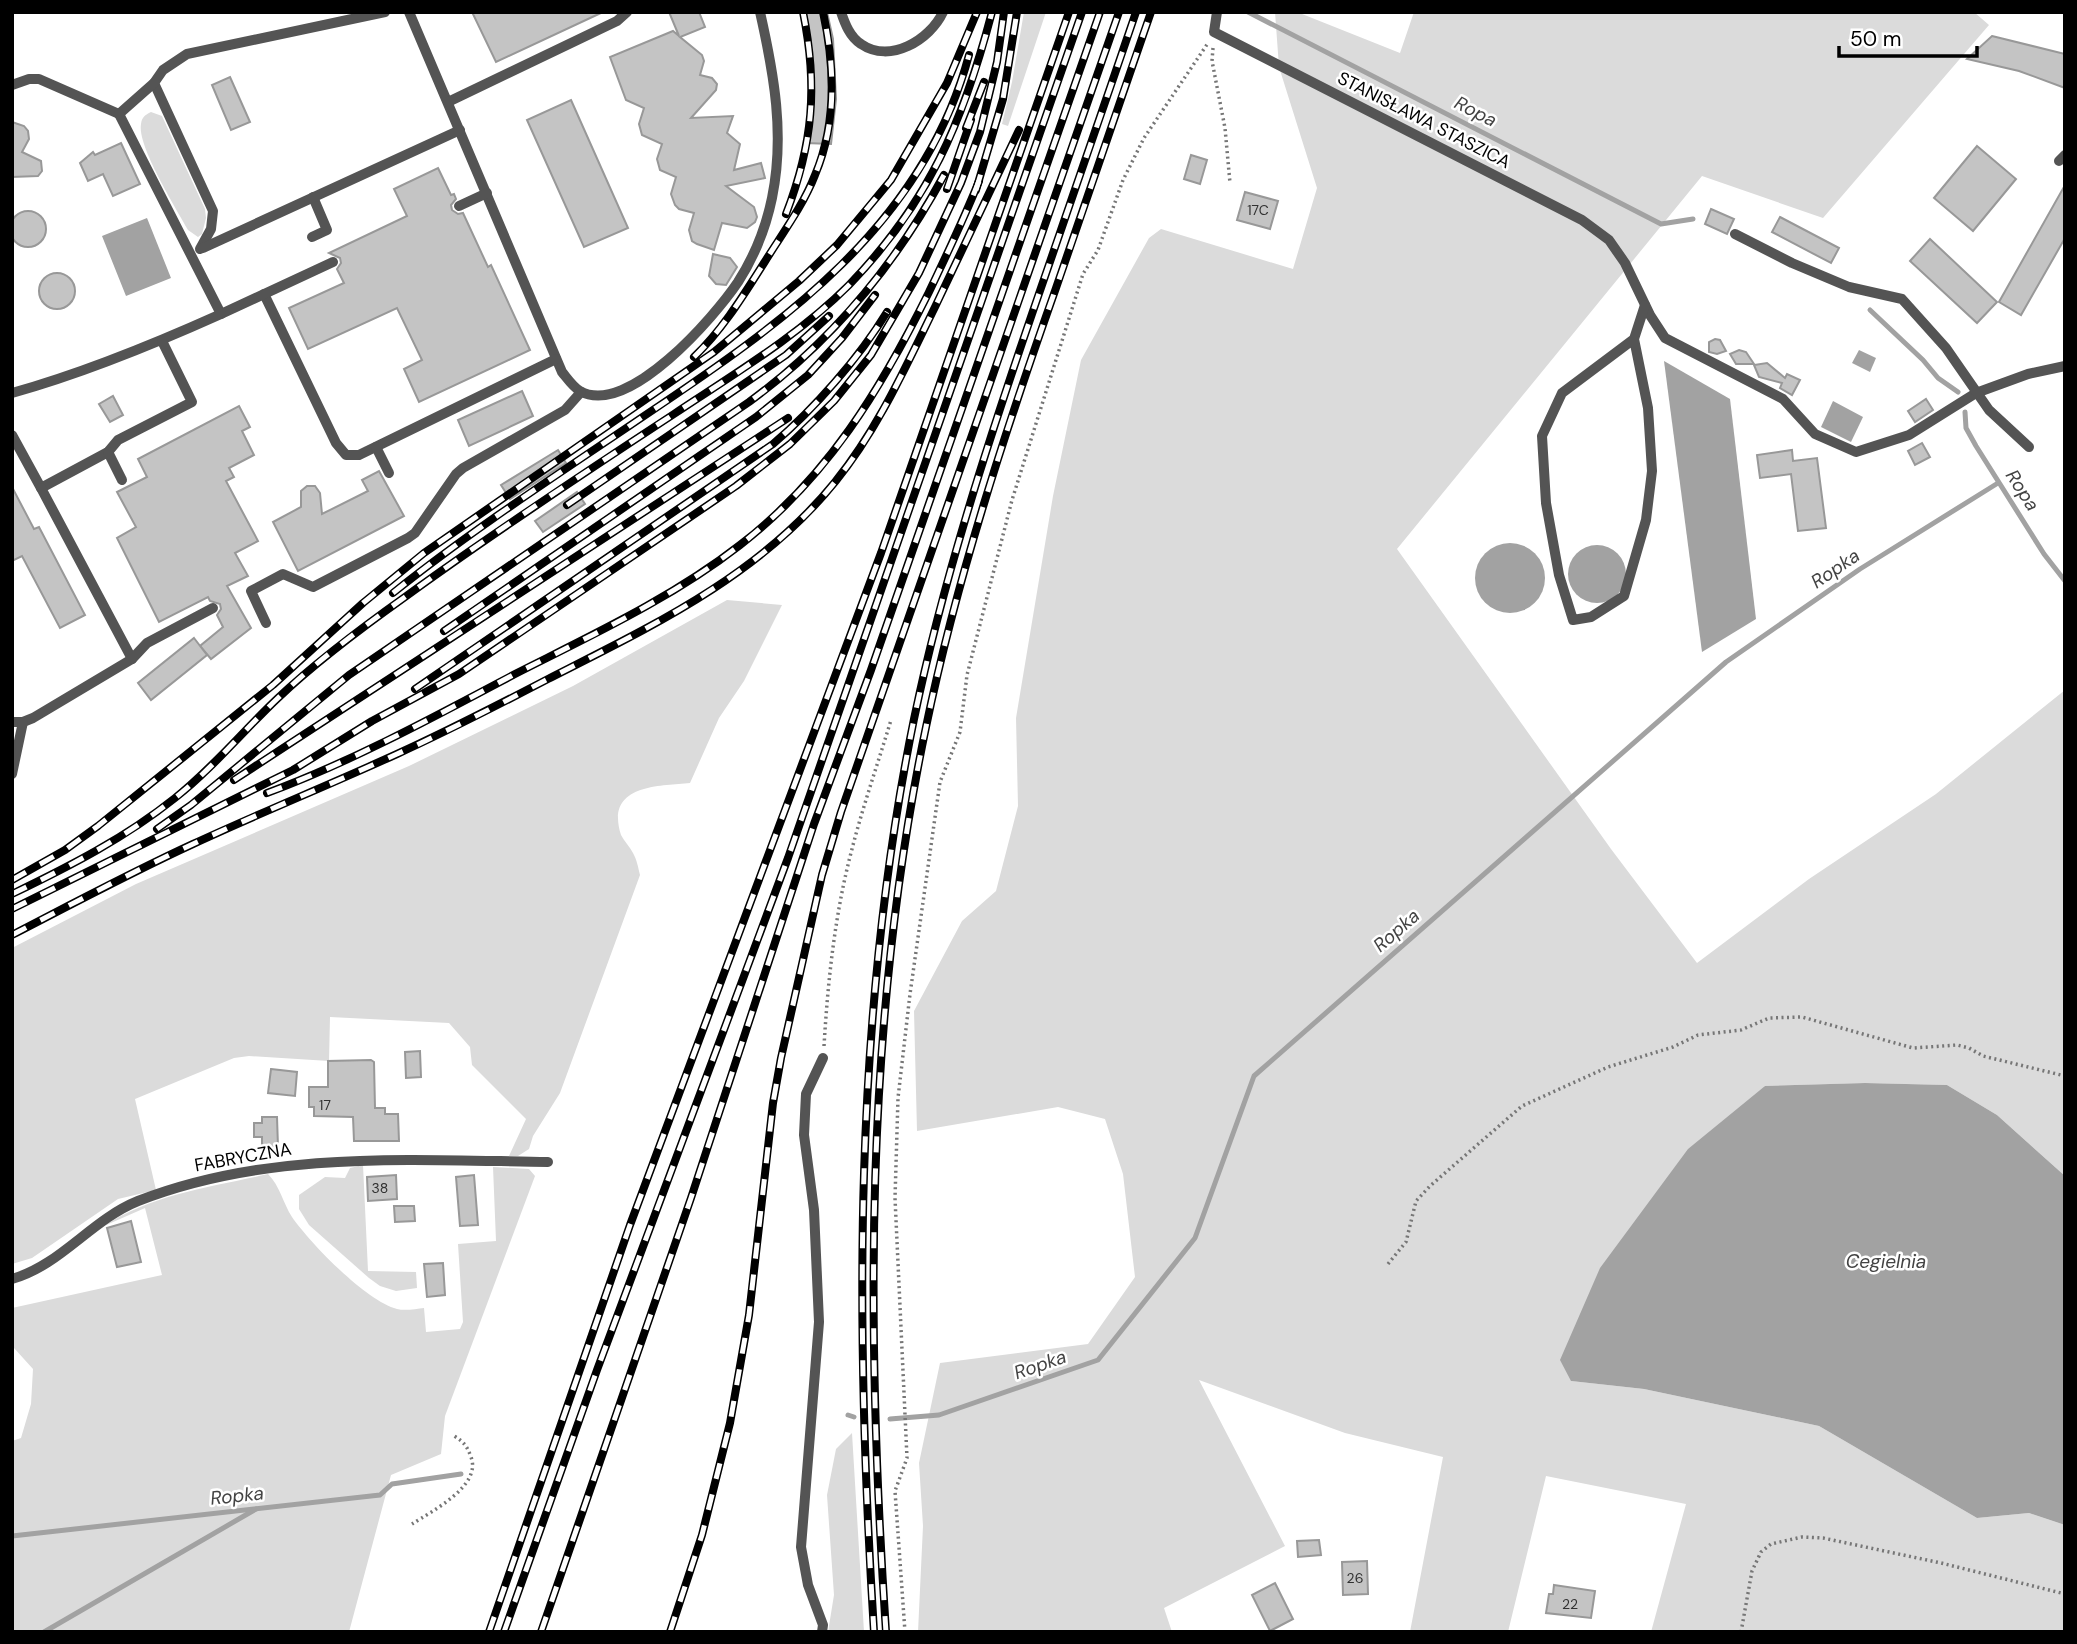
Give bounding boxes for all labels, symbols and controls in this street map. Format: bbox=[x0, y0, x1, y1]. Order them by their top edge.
scale bar bbox=[1839, 14, 1977, 58]
text: 50 m bbox=[1850, 25, 1901, 53]
street label: STANISŁAWA STASZICA bbox=[1333, 66, 1515, 174]
water label: Ropa bbox=[1450, 90, 1501, 133]
house number: 17C bbox=[1247, 201, 1269, 219]
water label: Ropa bbox=[2000, 465, 2045, 516]
water label: Ropka bbox=[1806, 543, 1865, 594]
water label: Ropka bbox=[1368, 903, 1425, 958]
house number: 17 bbox=[319, 1096, 331, 1114]
street label: FABRYCZNA bbox=[193, 1137, 293, 1177]
house number: 38 bbox=[372, 1179, 388, 1197]
water label: Cegielnia bbox=[1846, 1249, 1926, 1274]
water label: Ropka bbox=[1011, 1344, 1070, 1385]
water label: Ropka bbox=[209, 1480, 265, 1511]
house number: 26 bbox=[1347, 1569, 1363, 1587]
house number: 22 bbox=[1562, 1595, 1578, 1613]

